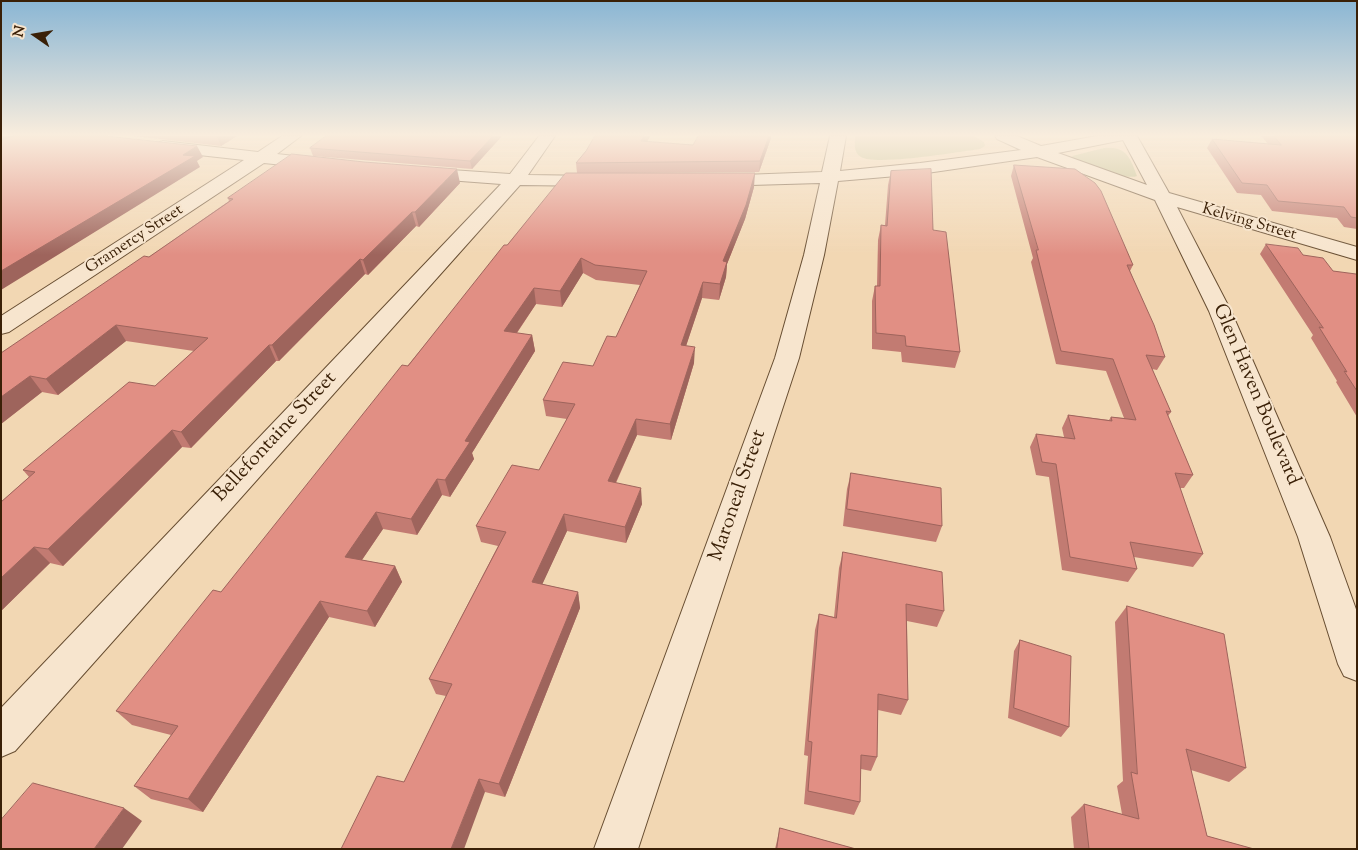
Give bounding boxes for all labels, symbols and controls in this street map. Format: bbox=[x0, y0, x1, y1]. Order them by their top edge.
north arrow bbox=[10, 10, 60, 60]
text: N bbox=[9, 24, 31, 39]
street label: Kelving Street bbox=[1200, 200, 1298, 246]
street label: Gramercy Street bbox=[83, 201, 187, 279]
street label: Glen Haven Boulevard bbox=[1206, 301, 1304, 489]
street label: Bellefontaine Street bbox=[209, 368, 343, 508]
street label: Maroneal Street bbox=[705, 427, 773, 565]

